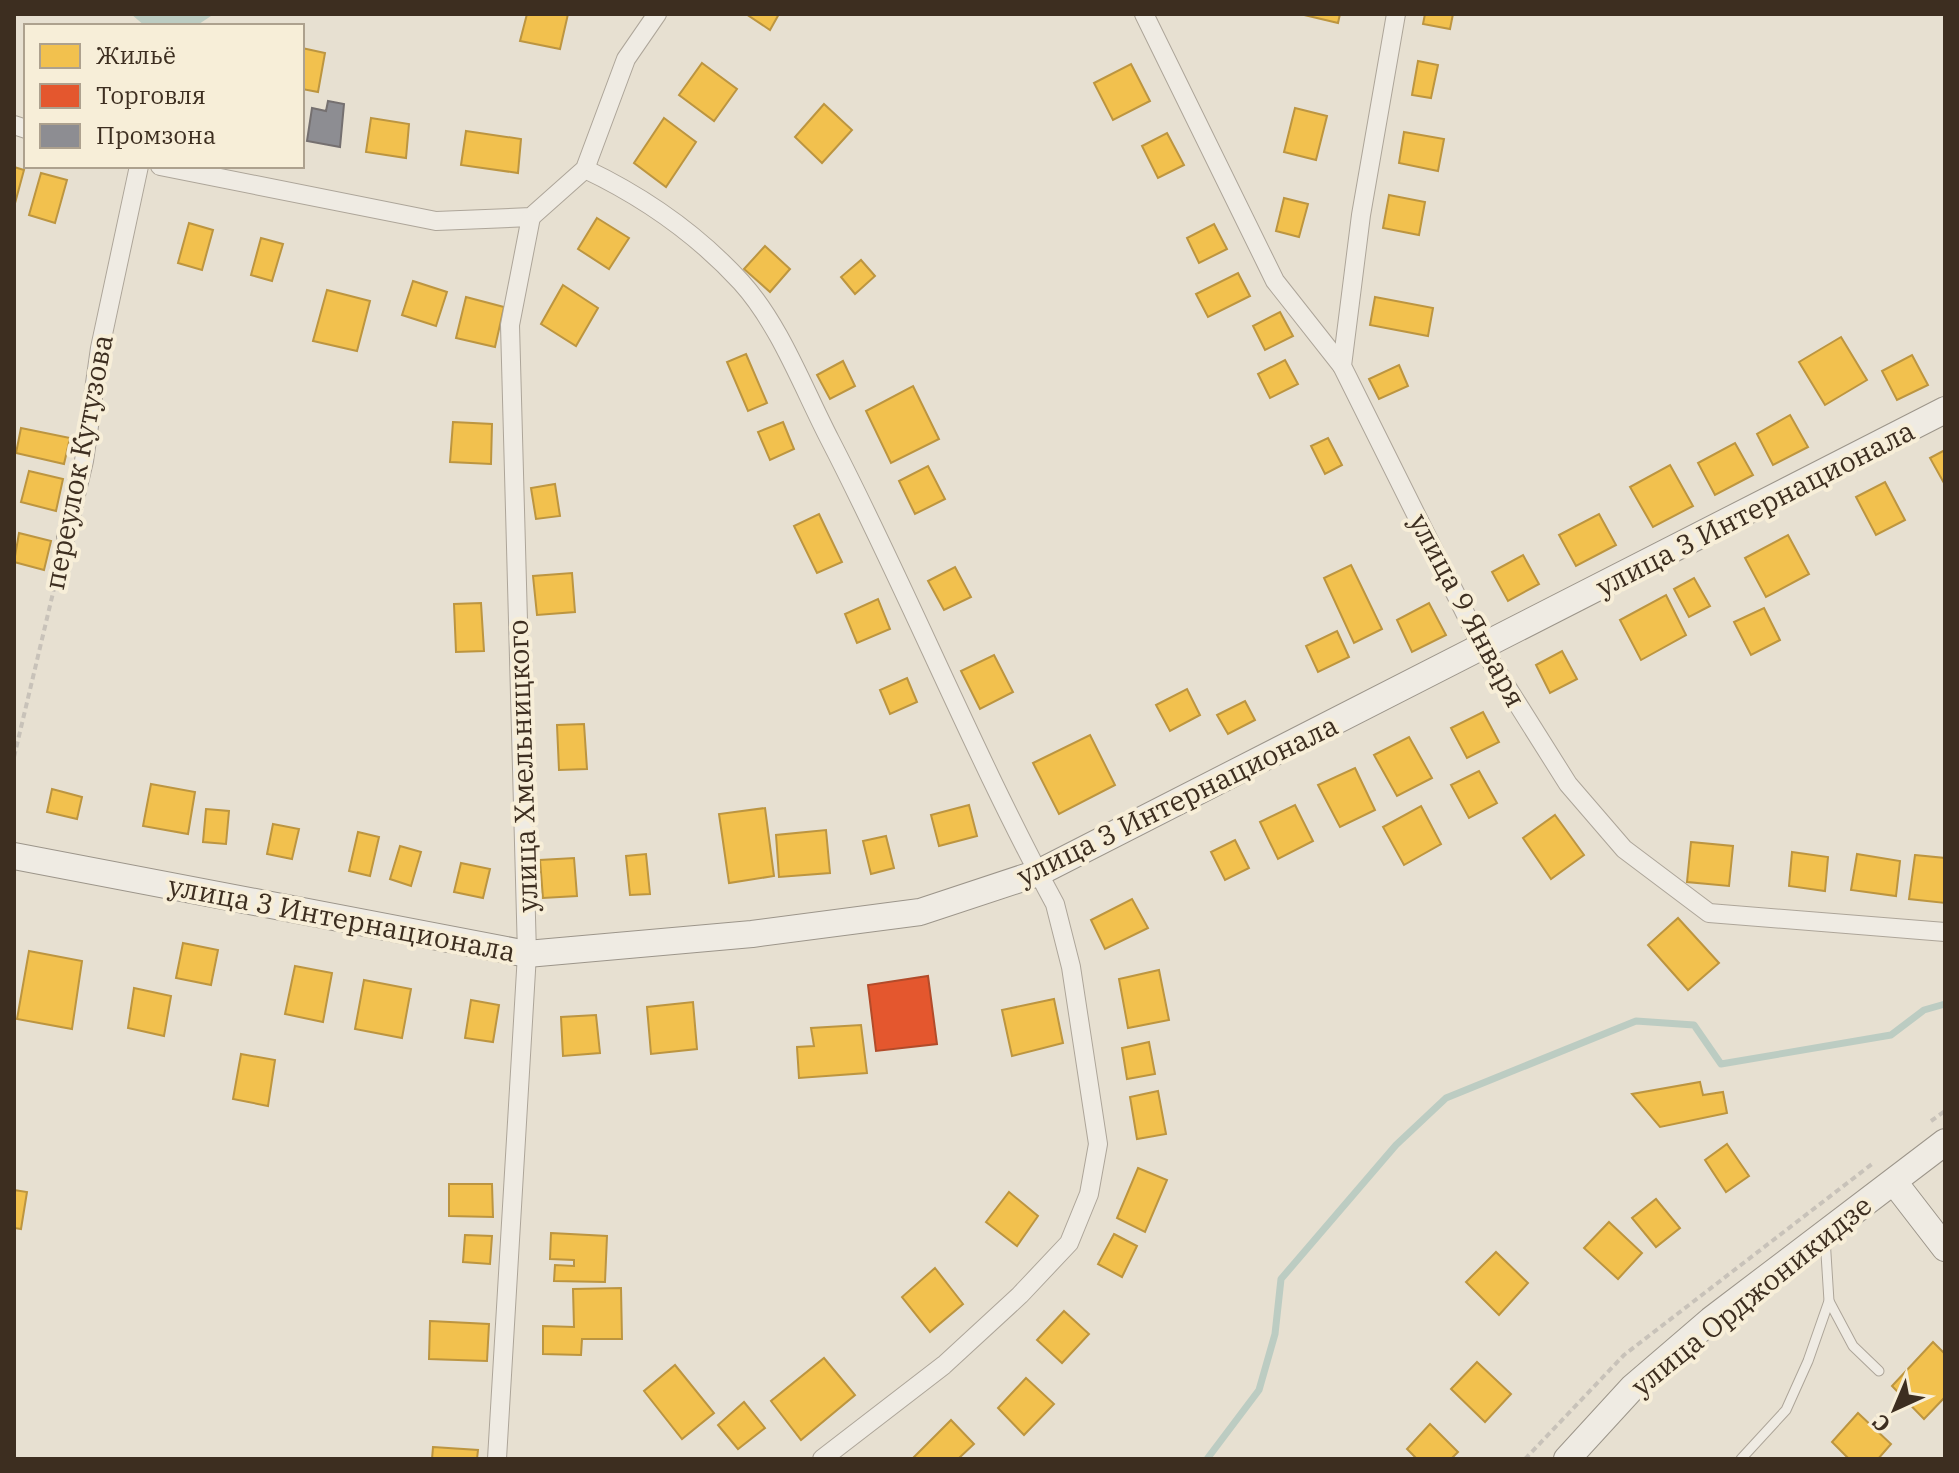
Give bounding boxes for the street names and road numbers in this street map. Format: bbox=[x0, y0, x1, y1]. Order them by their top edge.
street label: переулок Кутузова bbox=[35, 331, 121, 593]
street label: улица 3 Интернационала bbox=[1589, 411, 1921, 605]
street label: улица 9 Января bbox=[1401, 507, 1535, 713]
street label: улица Хмельницкого bbox=[498, 619, 546, 913]
street label: улица 3 Интернационала bbox=[1010, 706, 1344, 894]
street label: улица 3 Интернационала bbox=[165, 866, 519, 970]
street label: улица Орджоникидзе bbox=[1623, 1186, 1879, 1404]

